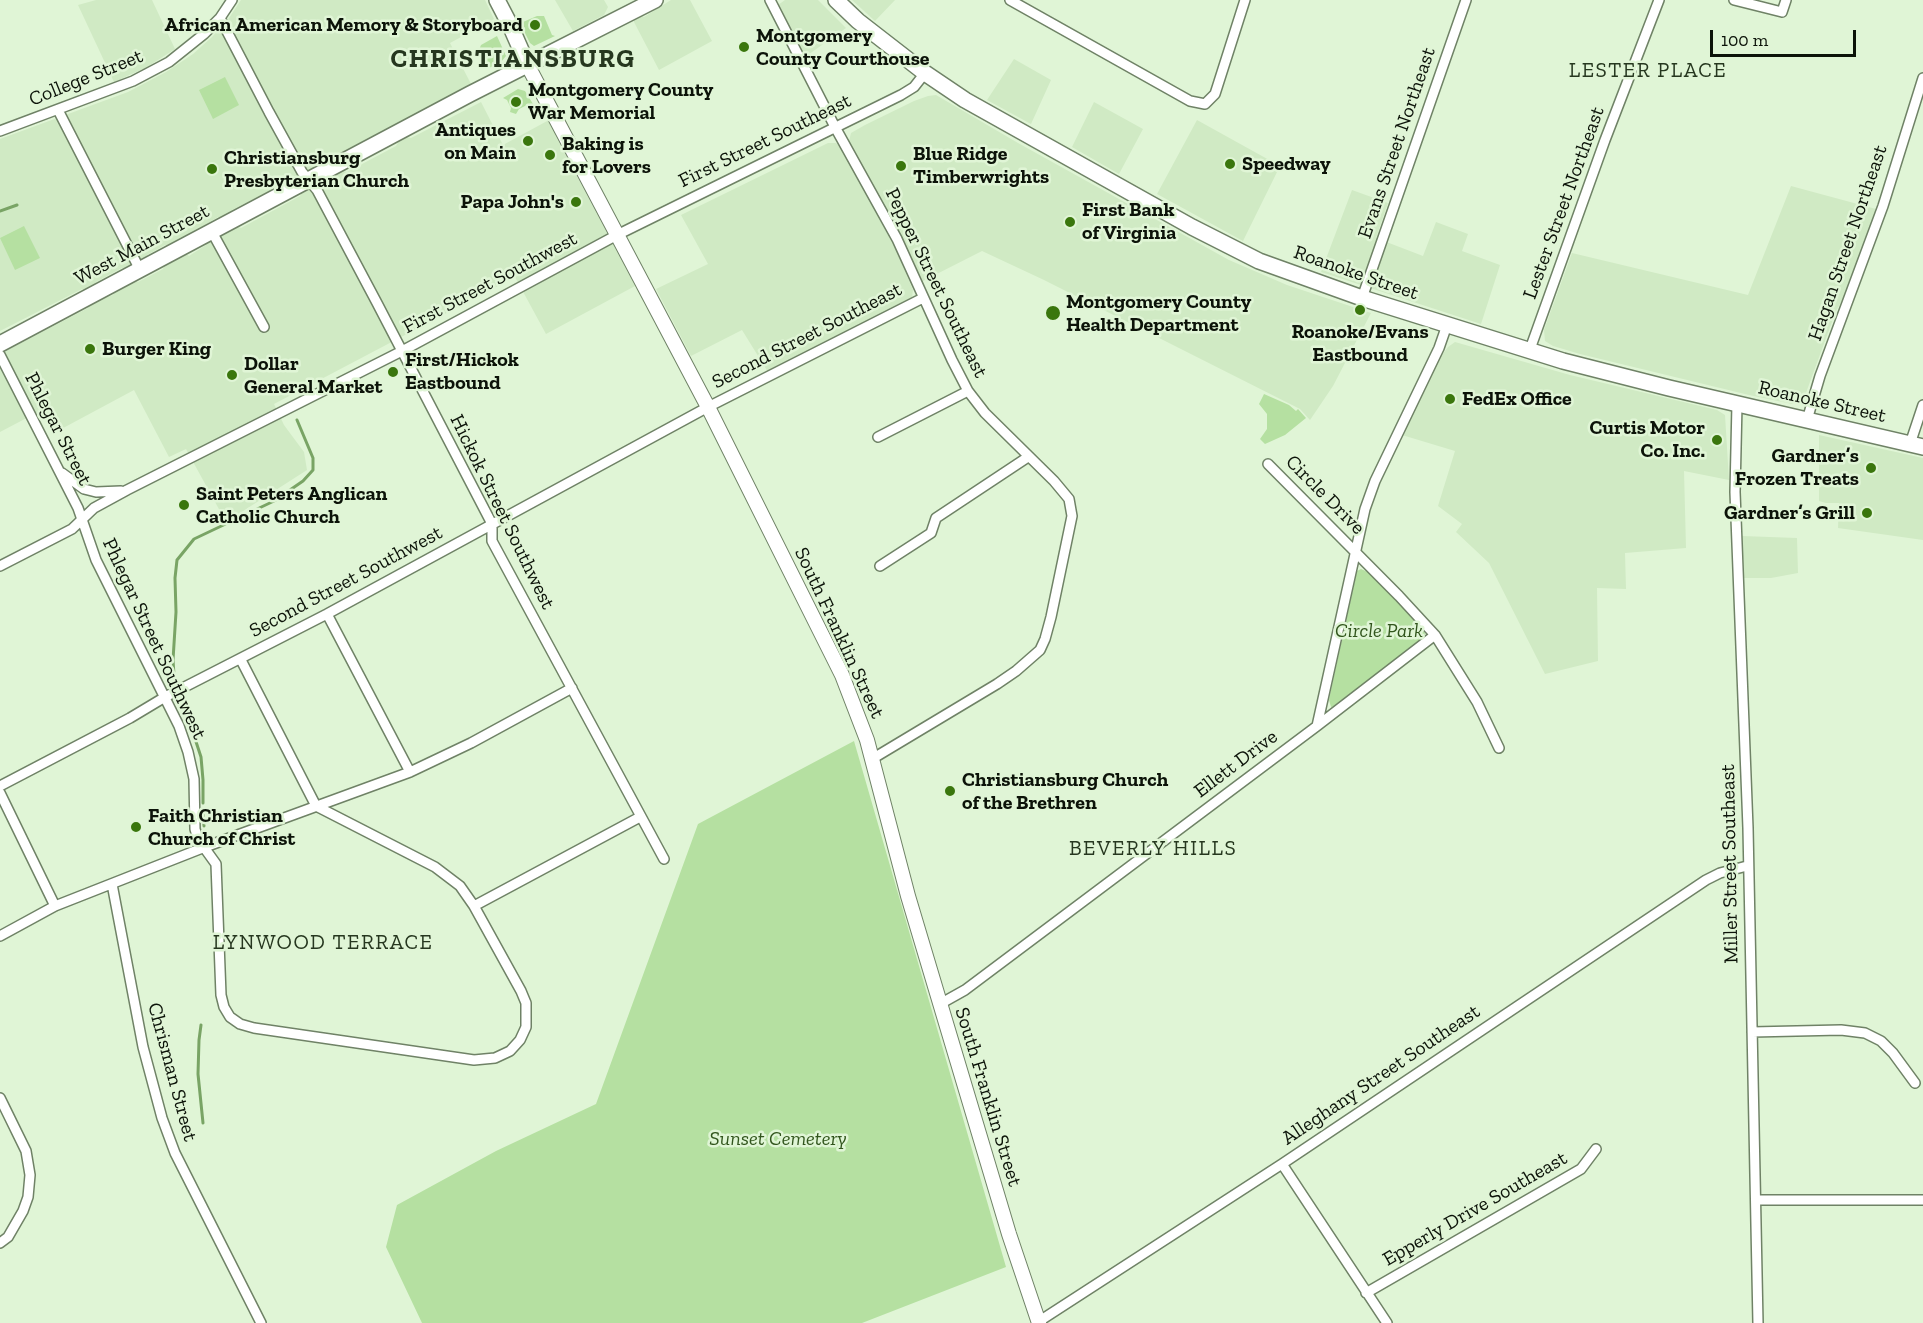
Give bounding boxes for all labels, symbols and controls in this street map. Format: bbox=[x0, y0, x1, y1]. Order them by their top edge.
place label: African American Memory & Storyboard bbox=[165, 13, 523, 37]
marker: African American Memory & Storyboard bbox=[528, 18, 542, 32]
scale bar bbox=[1713, 18, 1858, 56]
place label: Montgomery County Courthouse bbox=[756, 24, 929, 71]
text: 100 m bbox=[1721, 29, 1768, 51]
marker: Montgomery County Courthouse bbox=[737, 40, 751, 54]
street label: College Street bbox=[25, 44, 147, 112]
district label: CHRISTIANSBURG bbox=[391, 44, 635, 76]
street label: Evans Street Northeast bbox=[1353, 44, 1441, 242]
district label: LESTER PLACE bbox=[1569, 58, 1727, 84]
place label: Montgomery County War Memorial bbox=[528, 78, 713, 125]
street label: First Street Southeast bbox=[675, 89, 855, 193]
marker: Montgomery County War Memorial bbox=[509, 95, 523, 109]
street label: Lester Street Northeast bbox=[1518, 104, 1610, 302]
place label: Antiques on Main bbox=[435, 118, 516, 165]
place label: Baking is for Lovers bbox=[562, 132, 651, 179]
marker: Antiques on Main bbox=[521, 134, 535, 148]
place label: Blue Ridge Timberwrights bbox=[913, 142, 1049, 189]
street label: Hagan Street Northeast bbox=[1803, 142, 1893, 344]
place label: Christiansburg Presbyterian Church bbox=[224, 146, 409, 193]
marker: Baking is for Lovers bbox=[543, 148, 557, 162]
place label: Speedway bbox=[1242, 152, 1331, 176]
marker: Speedway bbox=[1223, 157, 1237, 171]
marker: Blue Ridge Timberwrights bbox=[894, 159, 908, 173]
marker: Christiansburg Presbyterian Church bbox=[205, 162, 219, 176]
street label: Pepper Street Southeast bbox=[880, 184, 992, 382]
place label: Papa John's bbox=[461, 190, 564, 214]
marker: Papa John's bbox=[569, 195, 583, 209]
place label: First Bank of Virginia bbox=[1082, 198, 1176, 245]
street label: West Main Street bbox=[70, 199, 214, 291]
marker: First Bank of Virginia bbox=[1063, 215, 1077, 229]
street label: First Street Southwest bbox=[399, 227, 581, 339]
street label: Roanoke Street bbox=[1290, 240, 1422, 306]
street label: Second Street Southeast bbox=[708, 278, 906, 394]
place label: Montgomery County Health Department bbox=[1066, 290, 1251, 337]
marker: Roanoke/Evans Eastbound bbox=[1353, 303, 1367, 317]
marker: Montgomery County Health Department bbox=[1044, 304, 1062, 322]
place label: Roanoke/Evans Eastbound bbox=[1291, 320, 1429, 367]
place label: Burger King bbox=[102, 337, 211, 361]
marker: Burger King bbox=[83, 342, 97, 356]
place label: First/Hickok Eastbound bbox=[405, 348, 519, 395]
place label: Dollar General Market bbox=[244, 352, 382, 399]
marker: First/Hickok Eastbound bbox=[386, 365, 400, 379]
street label: Phlegar Street bbox=[19, 368, 97, 490]
marker: Dollar General Market bbox=[225, 368, 239, 382]
street label: Roanoke Street bbox=[1756, 376, 1888, 428]
place label: FedEx Office bbox=[1462, 387, 1572, 411]
marker: FedEx Office bbox=[1443, 392, 1457, 406]
street label: Hickok Street Southwest bbox=[444, 411, 560, 613]
place label: Curtis Motor Co. Inc. bbox=[1589, 416, 1705, 463]
marker: Curtis Motor Co. Inc. bbox=[1710, 433, 1724, 447]
place label: Gardner’s Frozen Treats bbox=[1735, 444, 1859, 491]
street label: Circle Drive bbox=[1280, 450, 1370, 540]
marker: Gardner’s Frozen Treats bbox=[1864, 461, 1878, 475]
place label: Saint Peters Anglican Catholic Church bbox=[196, 482, 387, 529]
marker: Saint Peters Anglican Catholic Church bbox=[177, 498, 191, 512]
place label: Gardner’s Grill bbox=[1724, 501, 1855, 525]
marker: Gardner’s Grill bbox=[1860, 506, 1874, 520]
street label: Second Street Southwest bbox=[246, 521, 446, 643]
street label: Phlegar Street Southwest bbox=[97, 535, 211, 743]
street label: South Franklin Street bbox=[789, 544, 889, 722]
park label: Circle Park bbox=[1335, 619, 1423, 643]
street label: Ellett Drive bbox=[1190, 725, 1282, 803]
street label: Miller Street Southeast bbox=[1716, 764, 1744, 964]
place label: Christiansburg Church of the Brethren bbox=[962, 768, 1168, 815]
marker: Christiansburg Church of the Brethren bbox=[943, 784, 957, 798]
place label: Faith Christian Church of Christ bbox=[148, 804, 295, 851]
marker: Faith Christian Church of Christ bbox=[129, 820, 143, 834]
district label: BEVERLY HILLS bbox=[1069, 836, 1237, 862]
district label: LYNWOOD TERRACE bbox=[213, 930, 433, 956]
street label: Chrisman Street bbox=[142, 1000, 202, 1144]
street label: Alleghany Street Southeast bbox=[1277, 1000, 1485, 1150]
street label: South Franklin Street bbox=[949, 1005, 1027, 1189]
park label: Sunset Cemetery bbox=[709, 1127, 847, 1151]
street label: Epperly Drive Southeast bbox=[1379, 1146, 1571, 1272]

